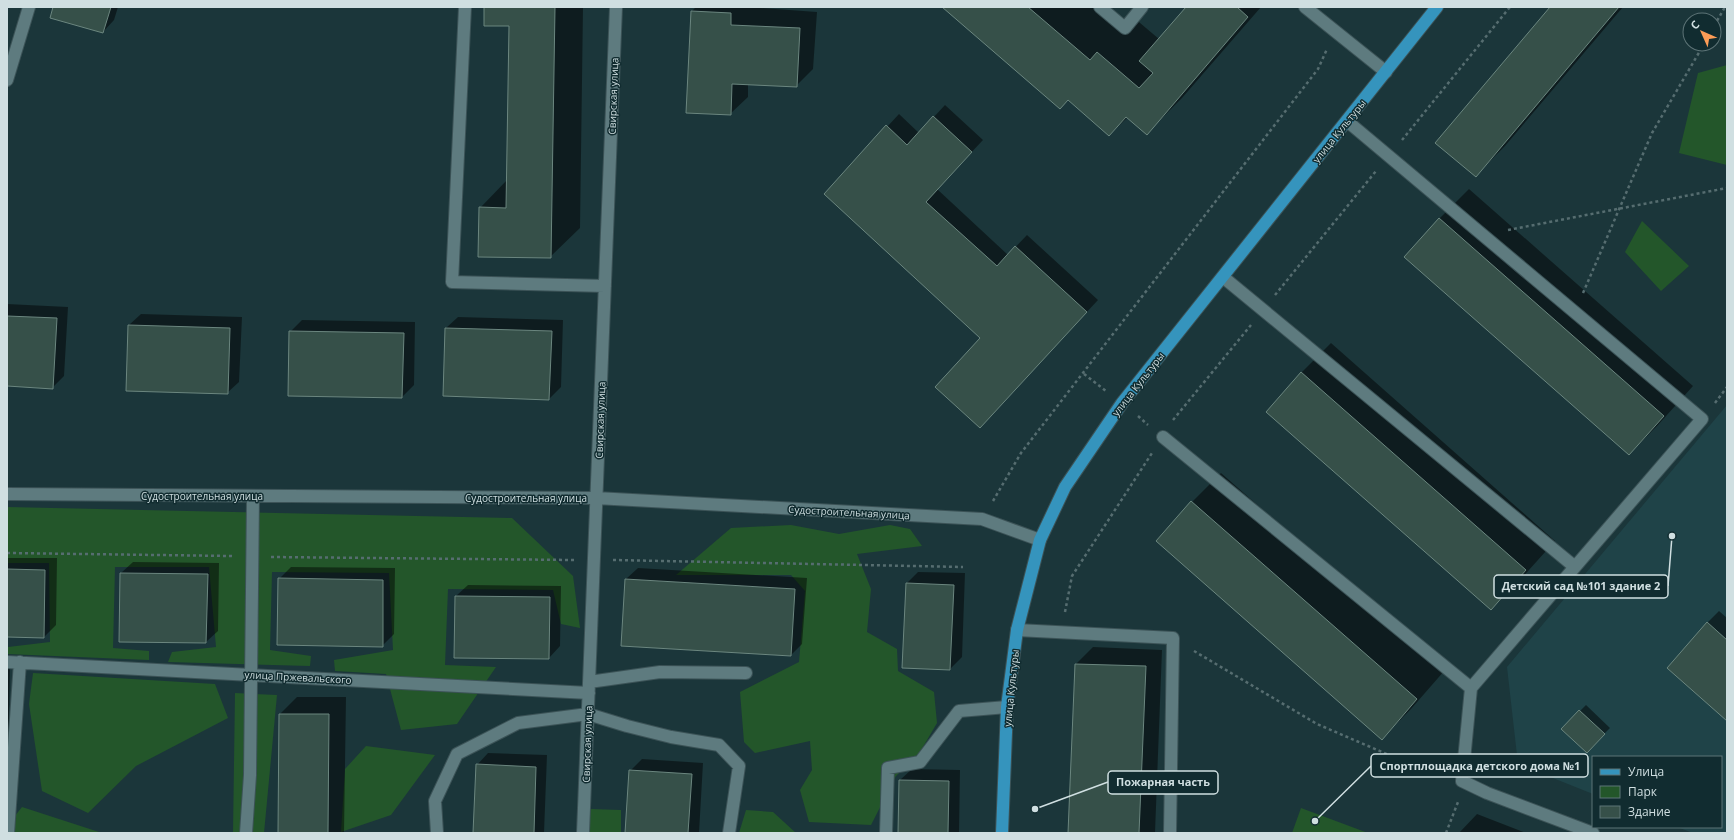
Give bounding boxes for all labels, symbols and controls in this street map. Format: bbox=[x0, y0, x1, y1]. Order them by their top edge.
north arrow bbox=[1682, 12, 1722, 52]
text: С bbox=[1687, 17, 1702, 32]
street label: Свирская улица bbox=[605, 57, 621, 135]
street label: улица Культуры bbox=[1309, 96, 1369, 166]
street label: улица Культуры bbox=[1109, 349, 1167, 419]
street label: Свирская улица bbox=[592, 381, 608, 459]
street label: Судостроительная улица bbox=[141, 489, 263, 503]
street label: Судостроительная улица bbox=[465, 491, 587, 505]
street label: Судостроительная улица bbox=[788, 502, 910, 522]
callout: Детский сад №101 здание 2 bbox=[1494, 575, 1668, 598]
text: Детский сад №101 здание 2 bbox=[1502, 578, 1660, 593]
street label: улица Культуры bbox=[1000, 649, 1022, 727]
street label: улица Пржевальского bbox=[244, 667, 352, 687]
street label: Свирская улица bbox=[579, 705, 595, 783]
callout: Спортплощадка детского дома №1 bbox=[1371, 754, 1588, 777]
legend bbox=[1592, 756, 1722, 828]
text: Спортплощадка детского дома №1 bbox=[1380, 758, 1580, 773]
text: Улица bbox=[1628, 763, 1664, 780]
callout: Пожарная часть bbox=[1108, 771, 1218, 794]
text: Пожарная часть bbox=[1116, 774, 1210, 789]
text: Парк bbox=[1628, 783, 1658, 800]
text: Здание bbox=[1628, 803, 1671, 820]

